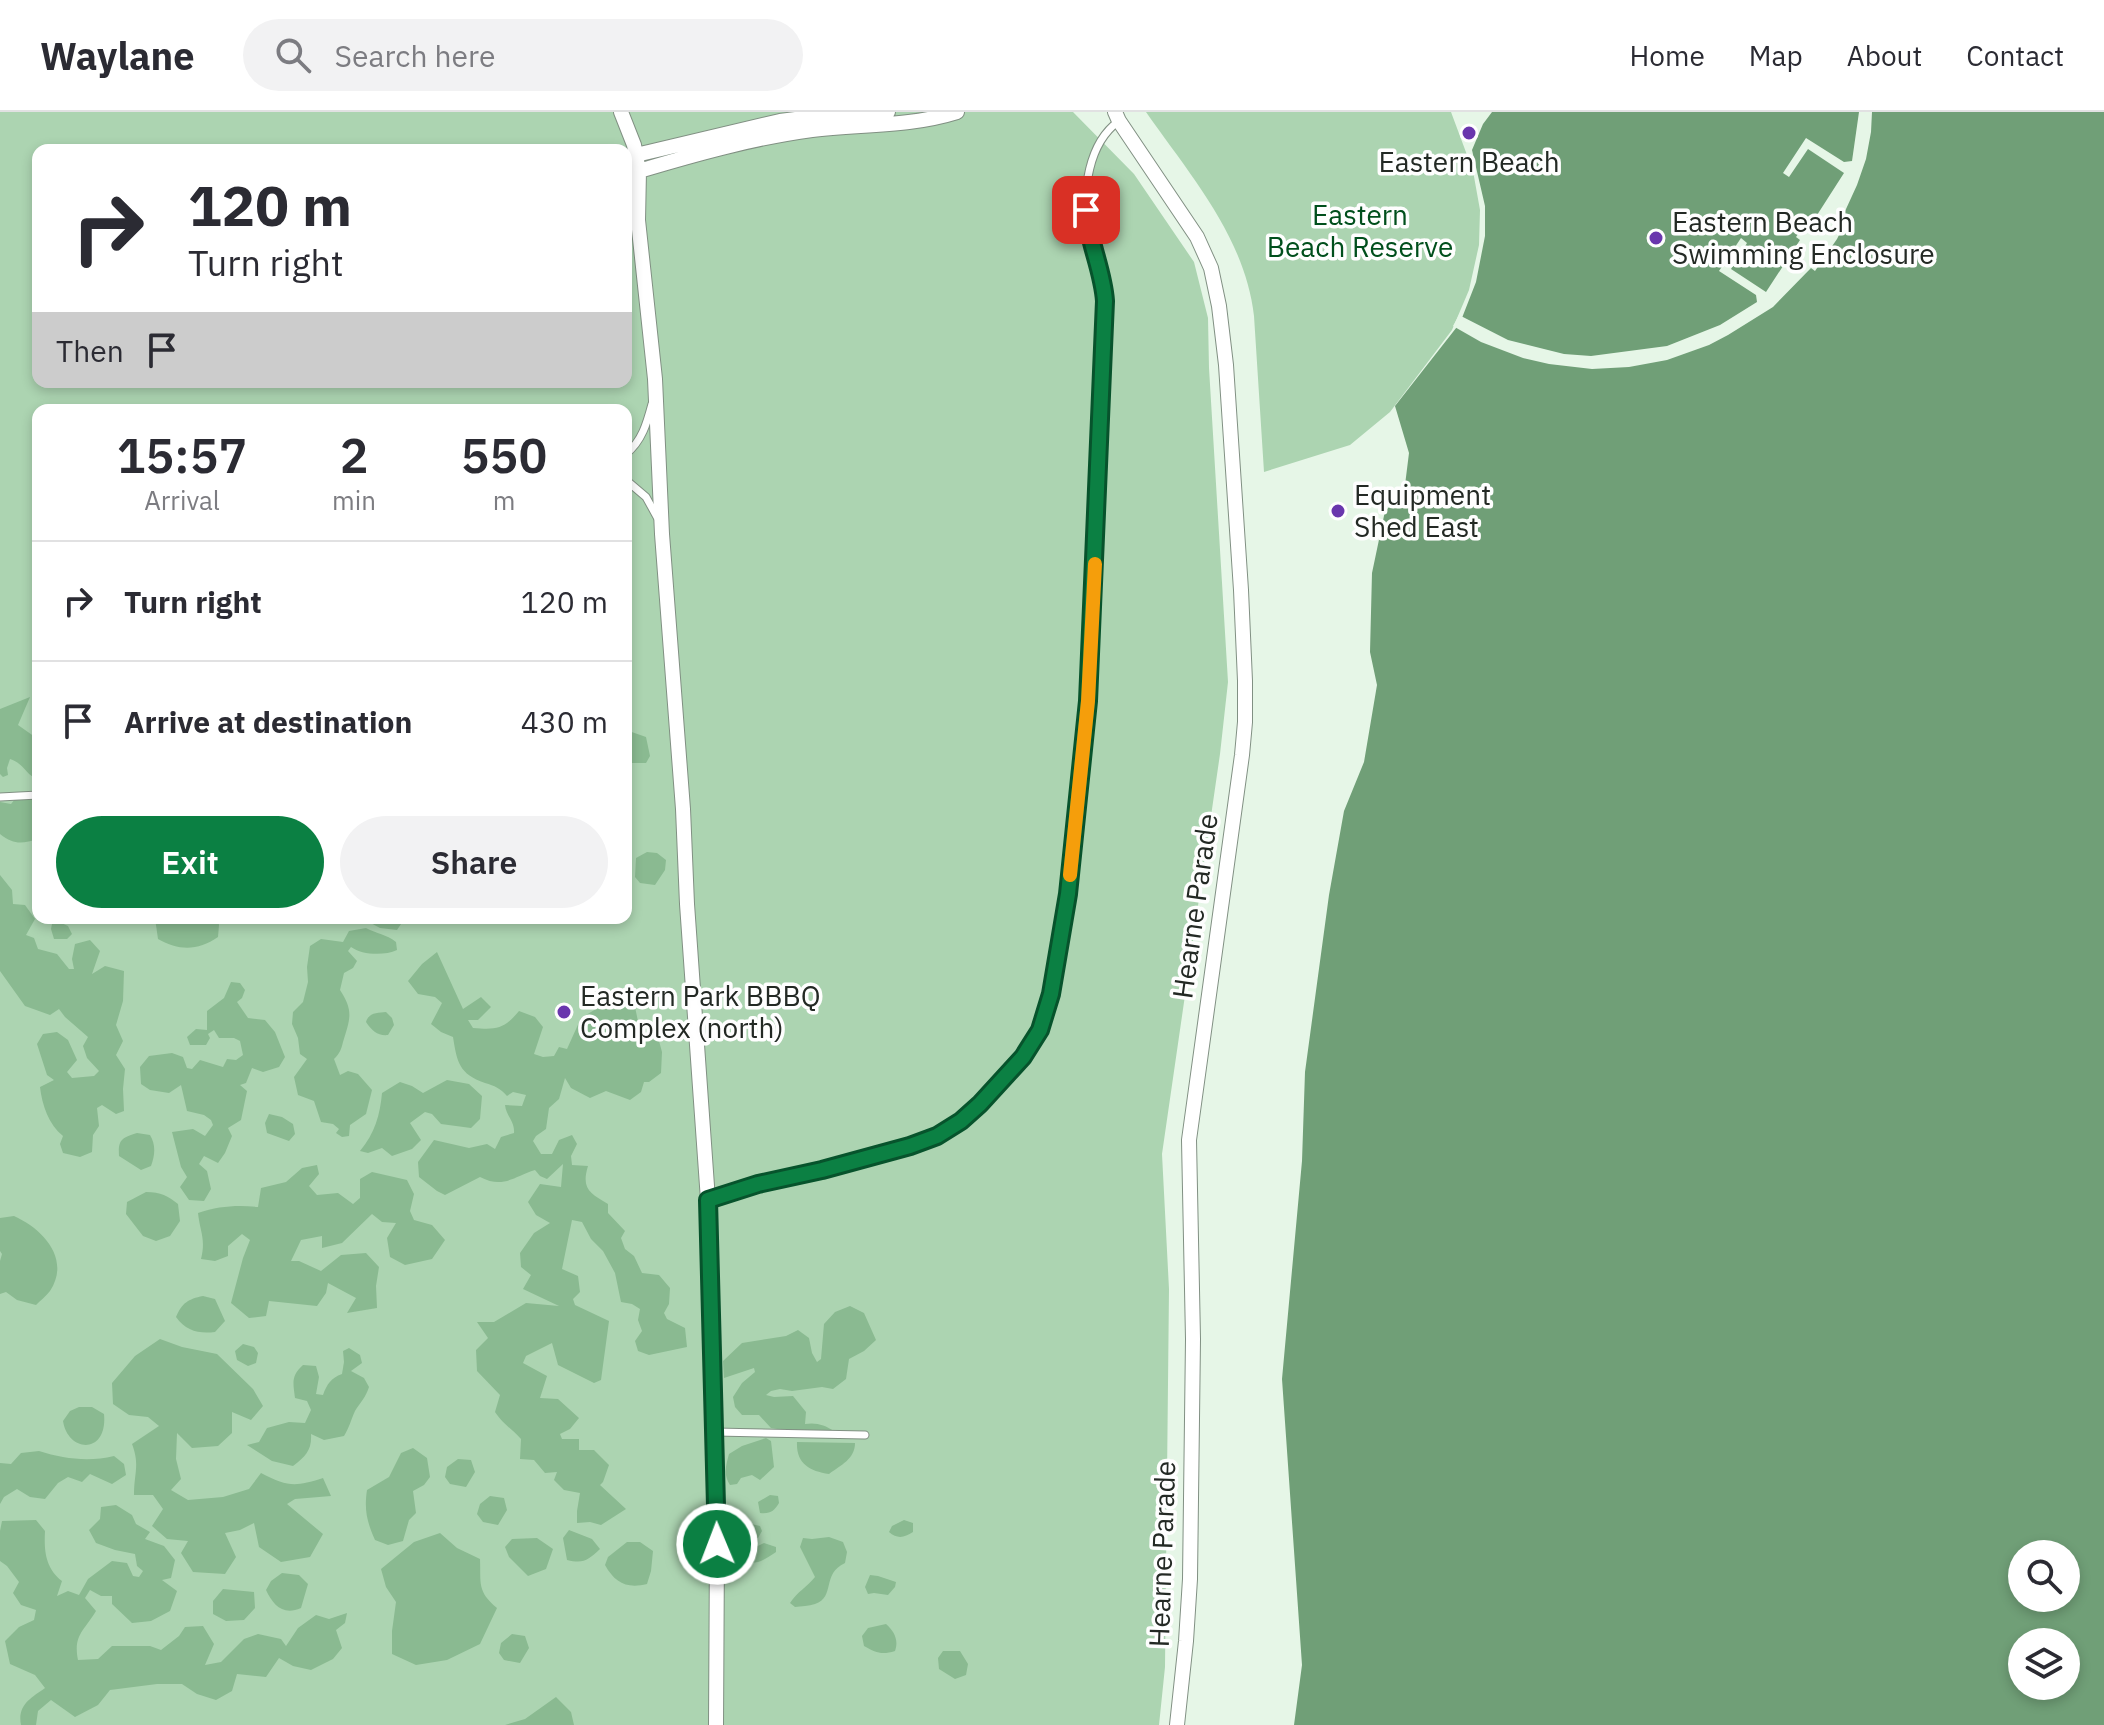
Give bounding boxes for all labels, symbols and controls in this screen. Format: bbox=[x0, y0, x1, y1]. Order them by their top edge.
search box bbox=[243, 19, 803, 91]
text: Waylane bbox=[40, 31, 195, 80]
icon: search bbox=[271, 33, 315, 77]
text: Search here bbox=[335, 36, 495, 75]
text: Home bbox=[1629, 37, 1705, 74]
text: Map bbox=[1749, 37, 1803, 74]
text: About bbox=[1847, 37, 1922, 74]
text: Contact bbox=[1966, 37, 2064, 74]
marker: Eastern Beach bbox=[1460, 124, 1478, 142]
place label: Eastern Beach bbox=[1378, 143, 1560, 180]
text: 120 m bbox=[188, 169, 352, 241]
icon: right bbox=[56, 176, 160, 280]
pin bbox=[1052, 176, 1120, 244]
icon: arrive bbox=[1064, 188, 1108, 232]
park label: Eastern Beach Reserve bbox=[1267, 196, 1453, 265]
place label: Eastern Beach Swimming Enclosure bbox=[1672, 203, 1935, 272]
marker: Eastern Beach Swimming Enclosure bbox=[1647, 229, 1665, 247]
text: Turn right bbox=[188, 239, 344, 286]
icon: arrive bbox=[140, 328, 184, 372]
text: Then bbox=[56, 331, 124, 370]
text: 15:57 bbox=[117, 424, 247, 486]
text: 2 bbox=[340, 424, 368, 486]
text: 550 bbox=[461, 424, 547, 486]
place label: Equipment Shed East bbox=[1354, 476, 1491, 545]
text: Arrival bbox=[144, 483, 220, 517]
text: min bbox=[332, 483, 376, 517]
text: m bbox=[493, 483, 515, 517]
marker: Equipment Shed East bbox=[1329, 502, 1347, 520]
icon: right bbox=[56, 579, 100, 623]
text: Turn right bbox=[124, 582, 262, 621]
text: 120 m bbox=[521, 582, 608, 621]
icon: arrive bbox=[56, 699, 100, 743]
text: Arrive at destination bbox=[124, 702, 412, 741]
text: 430 m bbox=[521, 702, 608, 741]
street label: Hearne Parade bbox=[1163, 811, 1226, 1001]
button: Exit bbox=[56, 816, 324, 908]
button: Share bbox=[340, 816, 608, 908]
place label: Eastern Park BBBQ Complex (north) bbox=[580, 977, 821, 1046]
marker: Eastern Park BBBQ Complex (north) bbox=[555, 1003, 573, 1021]
street label: Hearne Parade bbox=[1140, 1460, 1183, 1648]
position arrow bbox=[675, 1502, 759, 1586]
map controls bbox=[2008, 1540, 2080, 1700]
button: search bbox=[2008, 1540, 2080, 1612]
button: layers bbox=[2008, 1628, 2080, 1700]

